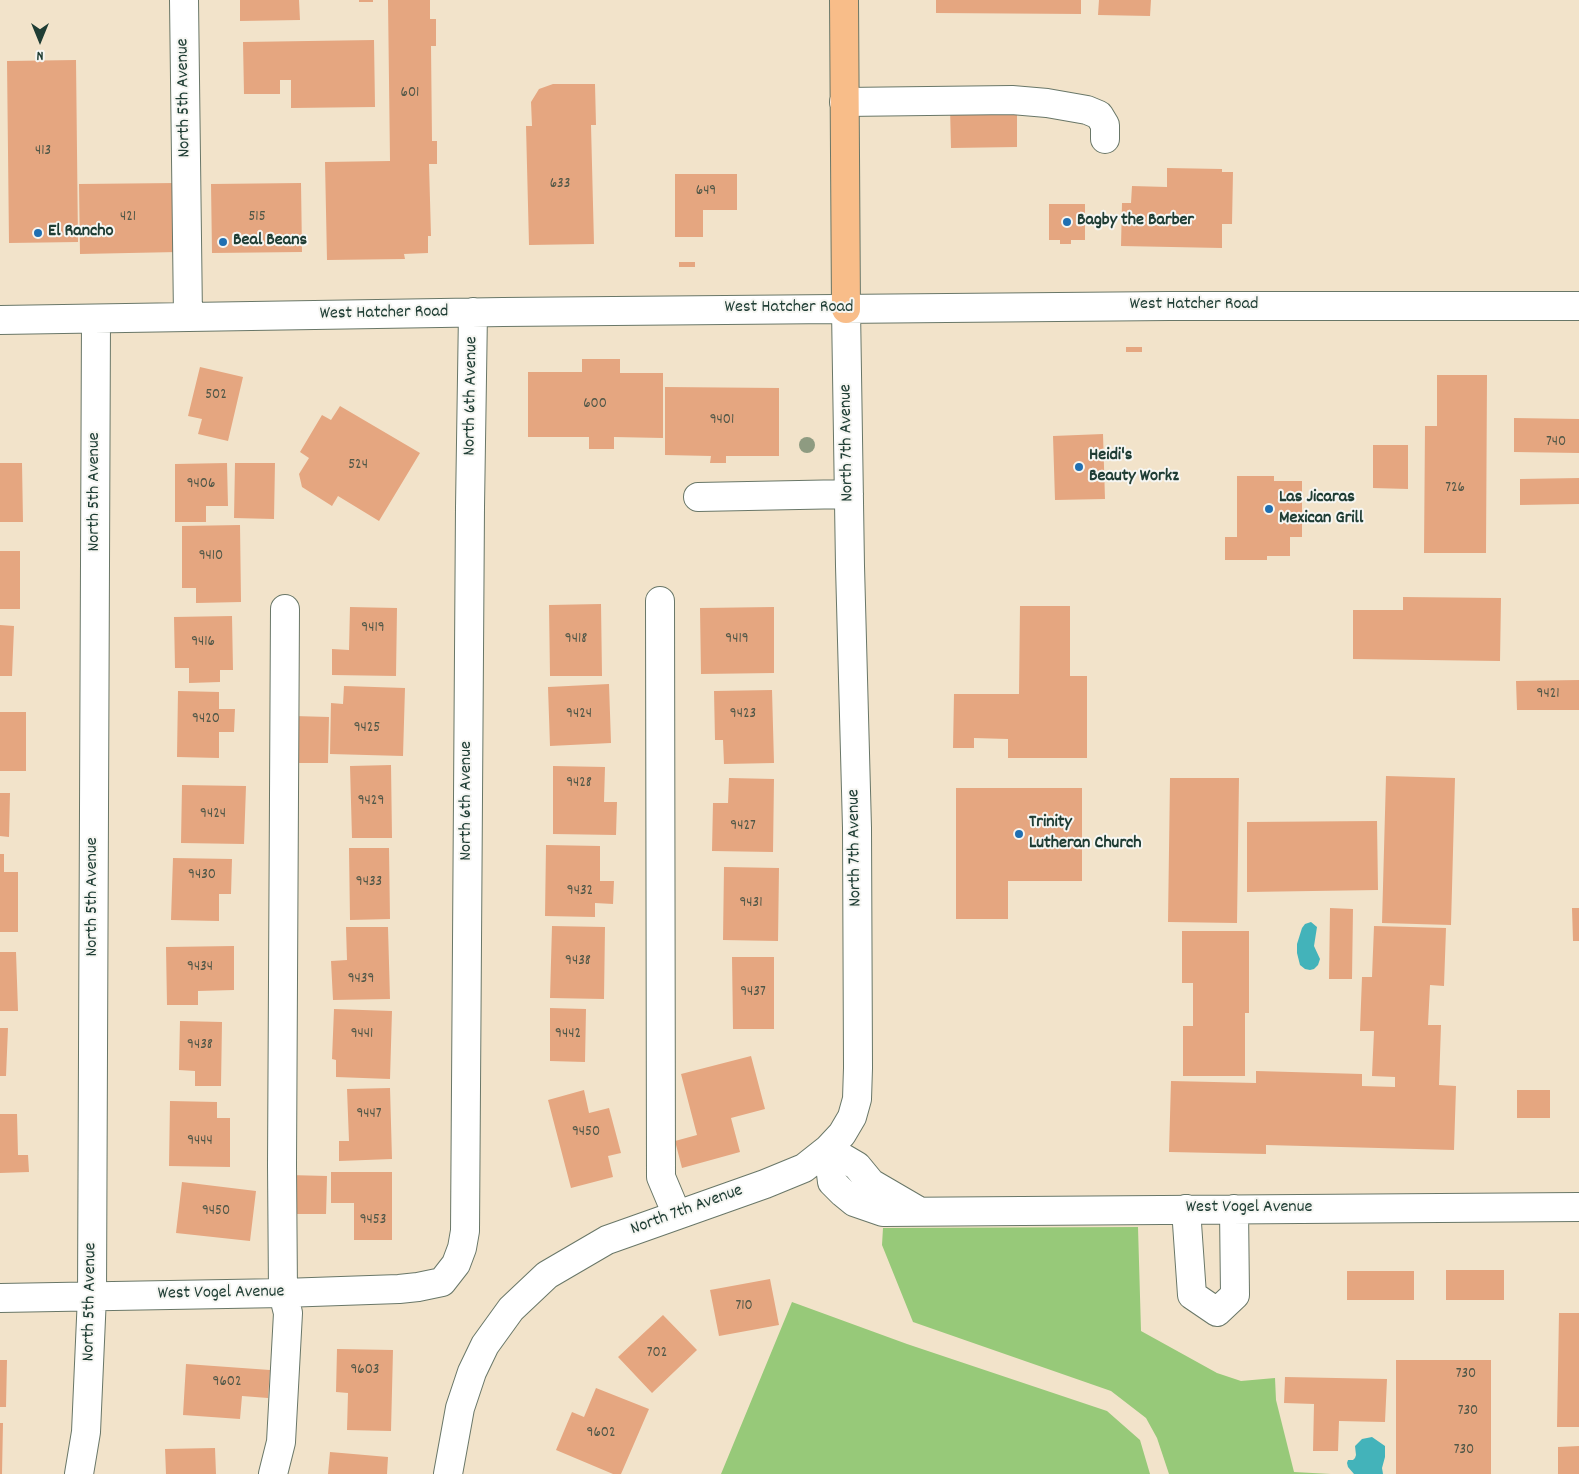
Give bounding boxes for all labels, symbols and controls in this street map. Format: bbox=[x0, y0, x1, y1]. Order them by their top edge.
north arrow bbox=[15, 15, 65, 65]
street label: North 5th Avenue bbox=[173, 38, 197, 158]
text: N bbox=[37, 45, 43, 65]
house number: 601 bbox=[401, 85, 419, 103]
house number: 413 bbox=[35, 143, 51, 161]
house number: 633 bbox=[550, 176, 570, 194]
house number: 649 bbox=[696, 183, 716, 201]
house number: 421 bbox=[120, 209, 136, 227]
house number: 515 bbox=[248, 209, 266, 227]
place label: Bagby the Barber bbox=[1077, 211, 1194, 233]
marker: Bagby the Barber bbox=[1061, 216, 1073, 228]
place label: El Rancho bbox=[48, 222, 114, 244]
marker: El Rancho bbox=[32, 227, 44, 239]
place label: Beal Beans bbox=[233, 231, 307, 253]
marker: Beal Beans bbox=[217, 236, 229, 248]
street label: West Hatcher Road bbox=[1130, 295, 1258, 317]
street label: West Hatcher Road bbox=[725, 298, 853, 320]
street label: West Hatcher Road bbox=[319, 302, 449, 326]
street label: North 6th Avenue bbox=[460, 336, 484, 456]
street label: North 7th Avenue bbox=[836, 384, 860, 502]
house number: 502 bbox=[205, 387, 227, 405]
house number: 600 bbox=[583, 396, 607, 414]
house number: 9401 bbox=[710, 412, 734, 430]
street label: North 5th Avenue bbox=[85, 432, 107, 552]
house number: 740 bbox=[1546, 434, 1566, 452]
place label: Heidi's Beauty Workz bbox=[1089, 446, 1179, 488]
house number: 524 bbox=[348, 457, 368, 475]
marker: Heidi's Beauty Workz bbox=[1073, 461, 1085, 473]
house number: 9406 bbox=[187, 476, 215, 494]
house number: 726 bbox=[1445, 480, 1465, 498]
place label: Las Jicaras Mexican Grill bbox=[1279, 488, 1363, 530]
marker: Las Jicaras Mexican Grill bbox=[1263, 503, 1275, 515]
house number: 9410 bbox=[199, 548, 223, 566]
house number: 9419 bbox=[361, 620, 385, 638]
house number: 9418 bbox=[565, 631, 587, 649]
house number: 9419 bbox=[725, 631, 749, 649]
house number: 9416 bbox=[191, 634, 215, 652]
house number: 9421 bbox=[1537, 686, 1559, 704]
house number: 9424 bbox=[566, 706, 592, 724]
house number: 9423 bbox=[730, 706, 756, 724]
house number: 9420 bbox=[192, 711, 220, 729]
house number: 9425 bbox=[354, 720, 380, 738]
street label: North 6th Avenue bbox=[457, 741, 479, 861]
house number: 9428 bbox=[566, 775, 592, 793]
street label: North 7th Avenue bbox=[844, 789, 868, 907]
house number: 9429 bbox=[358, 793, 384, 811]
house number: 9424 bbox=[200, 806, 226, 824]
place label: Trinity Lutheran Church bbox=[1029, 813, 1142, 856]
house number: 9427 bbox=[730, 818, 756, 836]
marker: Trinity Lutheran Church bbox=[1013, 828, 1025, 840]
street label: North 5th Avenue bbox=[83, 837, 105, 957]
house number: 9430 bbox=[188, 867, 216, 885]
house number: 9433 bbox=[356, 874, 382, 892]
house number: 9432 bbox=[567, 883, 593, 901]
house number: 9431 bbox=[739, 895, 763, 913]
house number: 9438 bbox=[565, 953, 591, 971]
house number: 9434 bbox=[187, 959, 213, 977]
house number: 9439 bbox=[348, 971, 374, 989]
house number: 9437 bbox=[740, 984, 766, 1002]
house number: 9441 bbox=[351, 1026, 373, 1044]
house number: 9442 bbox=[555, 1026, 581, 1044]
house number: 9438 bbox=[187, 1037, 213, 1055]
house number: 9447 bbox=[356, 1106, 382, 1124]
house number: 9450 bbox=[572, 1124, 600, 1142]
house number: 9444 bbox=[187, 1133, 213, 1151]
street label: North 7th Avenue bbox=[628, 1181, 746, 1241]
street label: West Vogel Avenue bbox=[1186, 1198, 1312, 1220]
house number: 9450 bbox=[202, 1203, 230, 1221]
house number: 9453 bbox=[360, 1212, 386, 1230]
street label: North 5th Avenue bbox=[79, 1242, 103, 1362]
street label: West Vogel Avenue bbox=[157, 1282, 285, 1306]
house number: 710 bbox=[735, 1298, 753, 1316]
house number: 702 bbox=[647, 1345, 667, 1363]
house number: 9603 bbox=[350, 1362, 380, 1380]
house number: 730 bbox=[1456, 1366, 1476, 1384]
house number: 9602 bbox=[213, 1374, 241, 1392]
house number: 730 bbox=[1458, 1403, 1478, 1421]
house number: 9602 bbox=[587, 1425, 615, 1443]
house number: 730 bbox=[1454, 1442, 1474, 1460]

